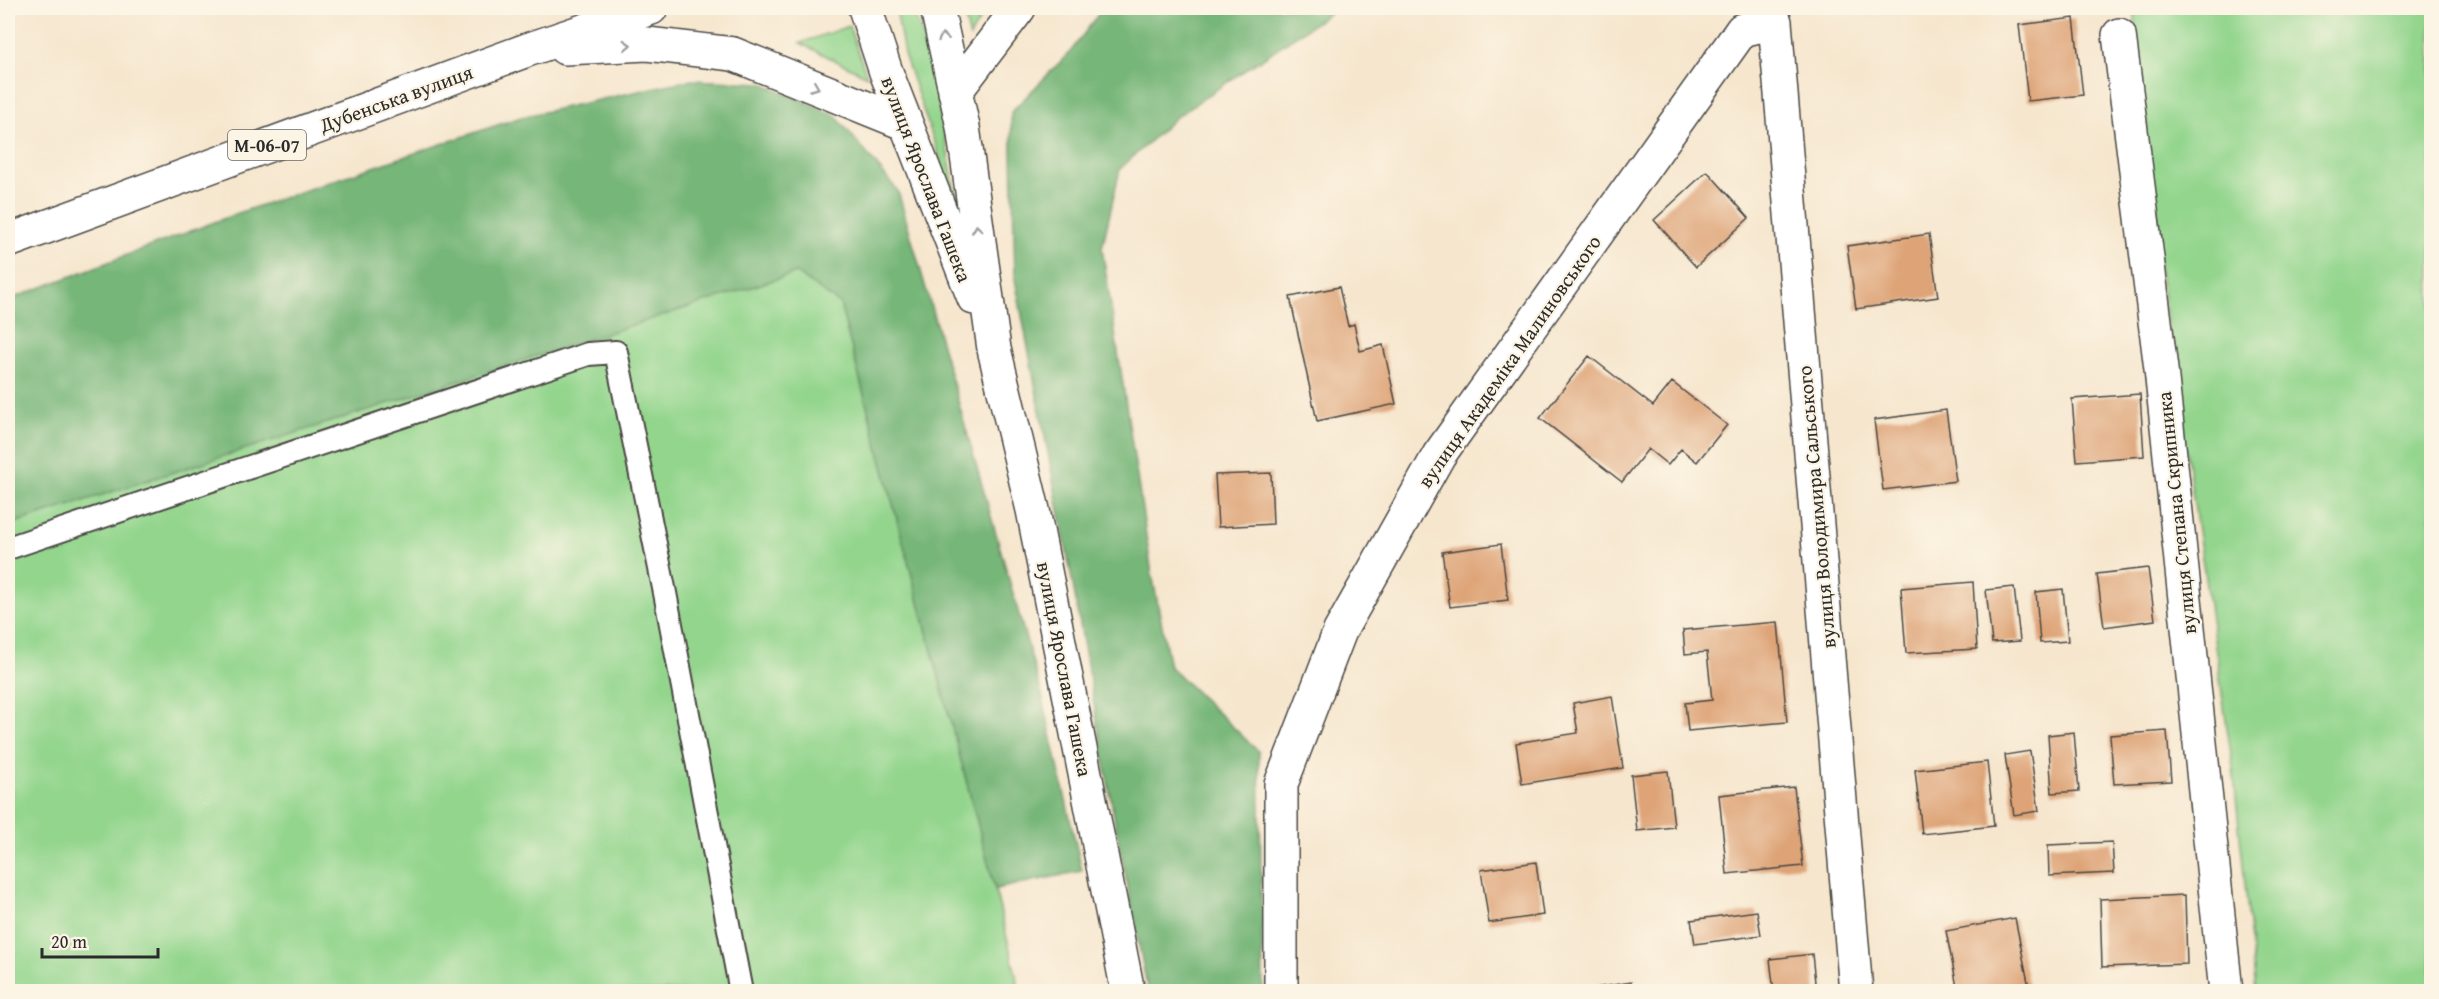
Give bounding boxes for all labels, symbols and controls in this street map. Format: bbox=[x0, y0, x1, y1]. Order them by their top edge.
one-way arrow bbox=[937, 32, 950, 42]
one-way arrow bbox=[623, 39, 632, 52]
street label: Дубенська вулиця bbox=[314, 57, 477, 140]
street label: вулиця Ярослава Гашека bbox=[874, 72, 980, 287]
one-way arrow bbox=[809, 80, 820, 92]
road number: М-06-07 bbox=[228, 130, 306, 160]
one-way arrow bbox=[972, 224, 984, 233]
street label: вулиця Академіка Малиновського bbox=[1410, 229, 1608, 493]
street label: вулиця Володимира Сальського bbox=[1789, 364, 1843, 650]
street label: вулиця Степана Скрипника bbox=[2149, 390, 2203, 636]
street label: вулиця Ярослава Гашека bbox=[1030, 559, 1100, 779]
scale bar bbox=[42, 921, 158, 959]
text: 20 m bbox=[51, 928, 87, 955]

